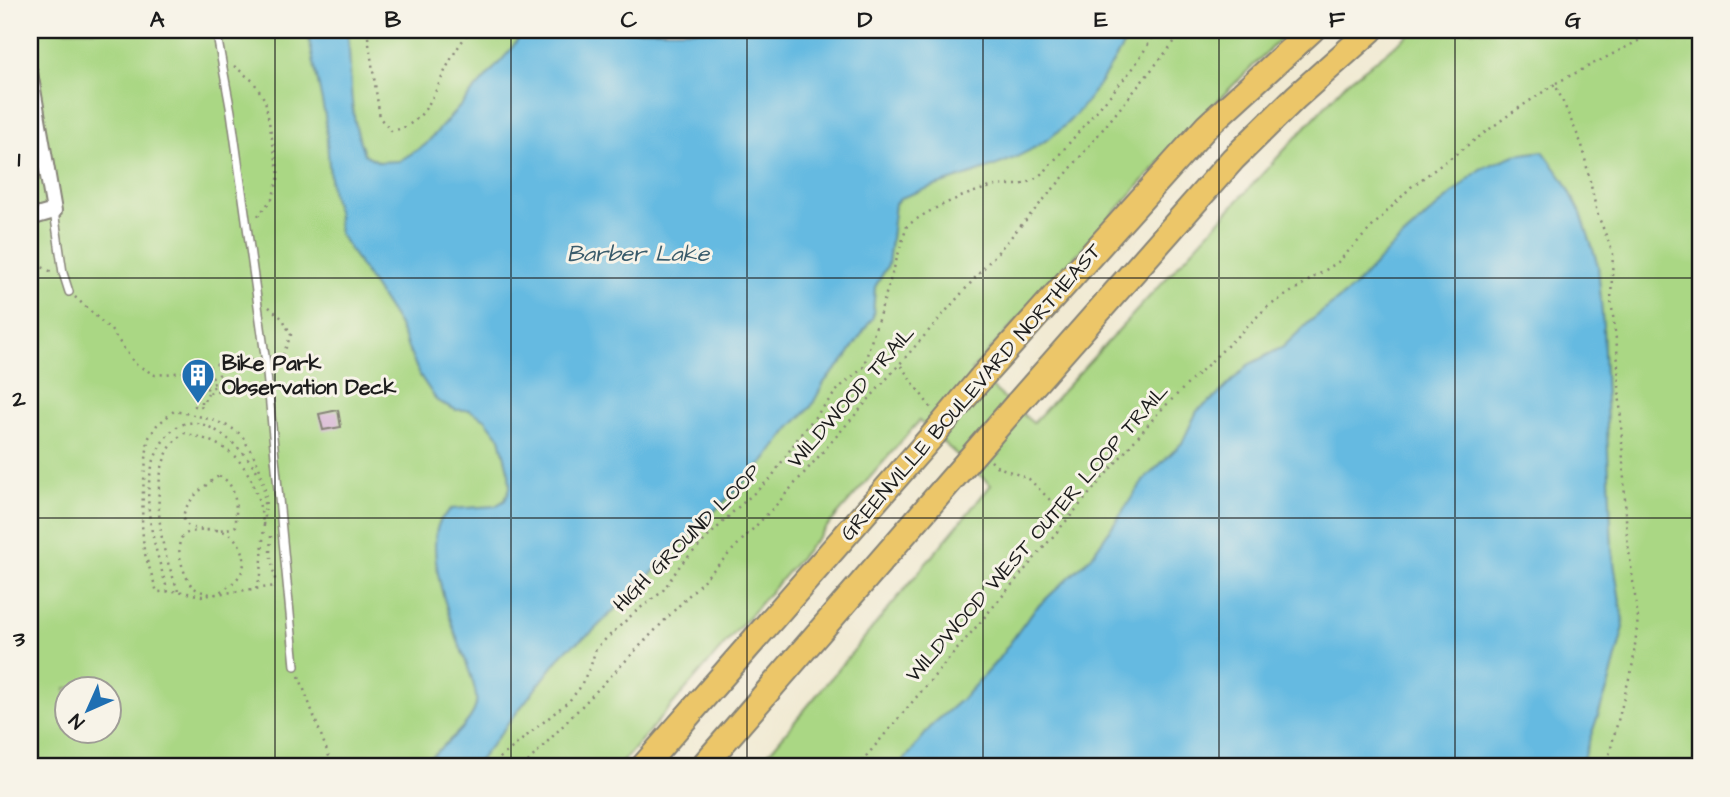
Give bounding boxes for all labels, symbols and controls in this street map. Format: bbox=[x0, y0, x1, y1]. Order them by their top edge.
text: A bbox=[150, 4, 165, 36]
text: B bbox=[385, 4, 402, 36]
text: C bbox=[621, 4, 638, 36]
text: D bbox=[858, 4, 873, 36]
text: E bbox=[1094, 4, 1108, 36]
text: F bbox=[1329, 4, 1346, 36]
text: G bbox=[1565, 4, 1581, 36]
text: 1 bbox=[18, 143, 21, 175]
street label: GREENVILLE BOULEVARD NORTHEAST bbox=[834, 236, 1109, 547]
water label: Barber Lake bbox=[567, 238, 711, 270]
street label: WILDWOOD TRAIL bbox=[781, 319, 921, 475]
place label: Bike Park Observation Deck bbox=[222, 349, 397, 402]
building icon: Bike Park Observation Deck bbox=[179, 356, 217, 405]
street label: WILDWOOD WEST OUTER LOOP TRAIL bbox=[899, 377, 1175, 688]
text: 2 bbox=[11, 383, 26, 415]
street label: HIGH GROUND LOOP bbox=[607, 457, 768, 618]
text: 3 bbox=[12, 623, 25, 655]
north arrow bbox=[52, 674, 122, 744]
text: N bbox=[63, 707, 91, 735]

